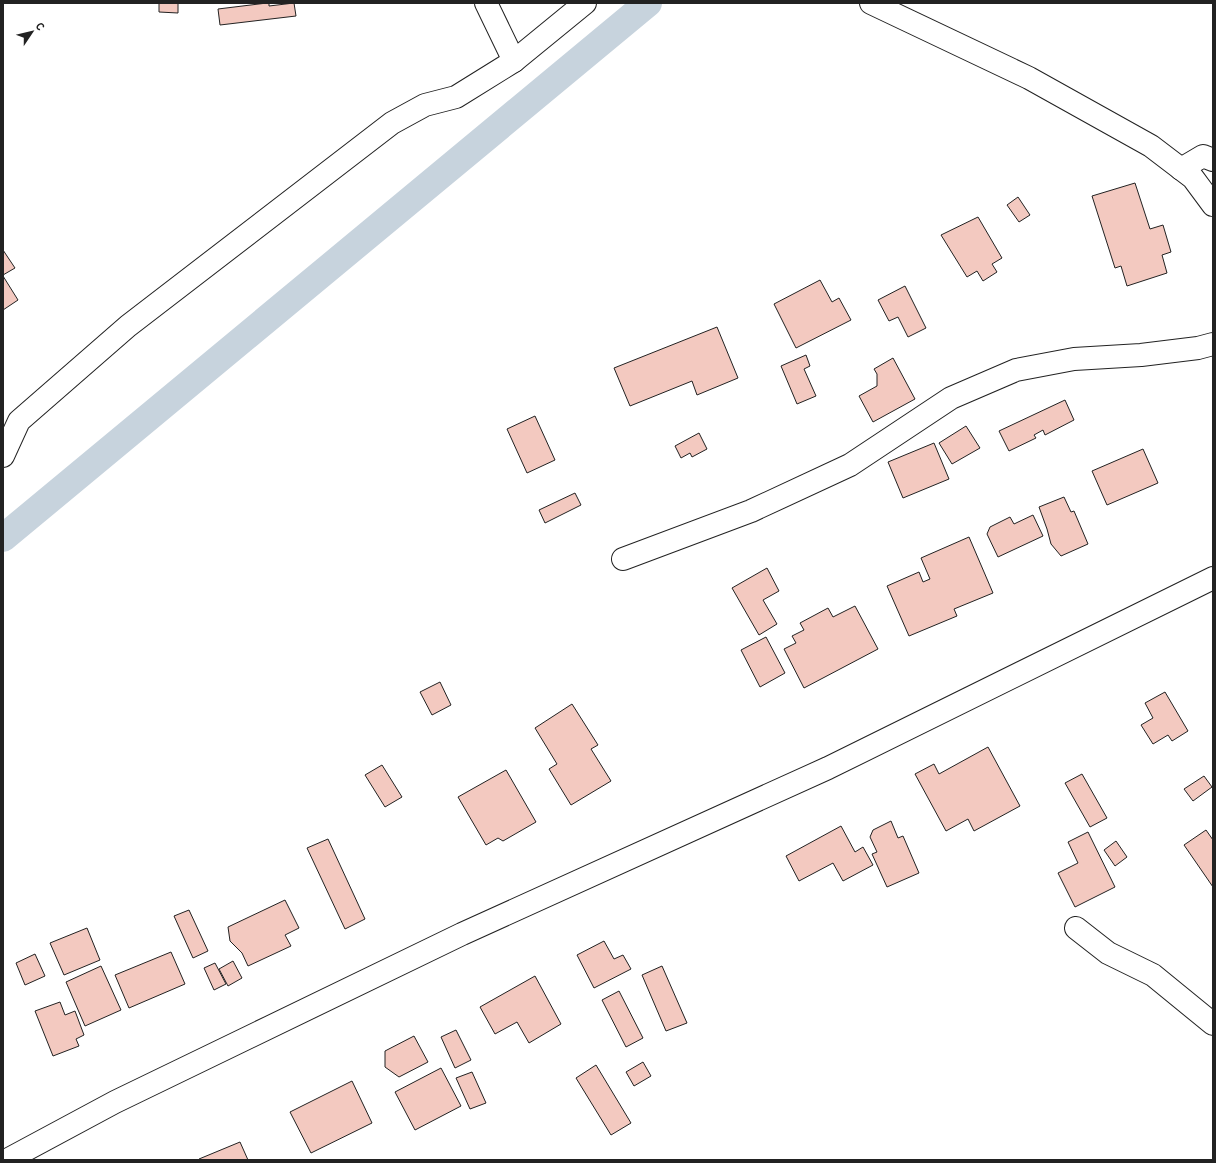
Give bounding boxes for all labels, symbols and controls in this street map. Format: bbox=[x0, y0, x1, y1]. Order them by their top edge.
north arrow bbox=[12, 12, 52, 52]
text: С bbox=[32, 20, 47, 34]

